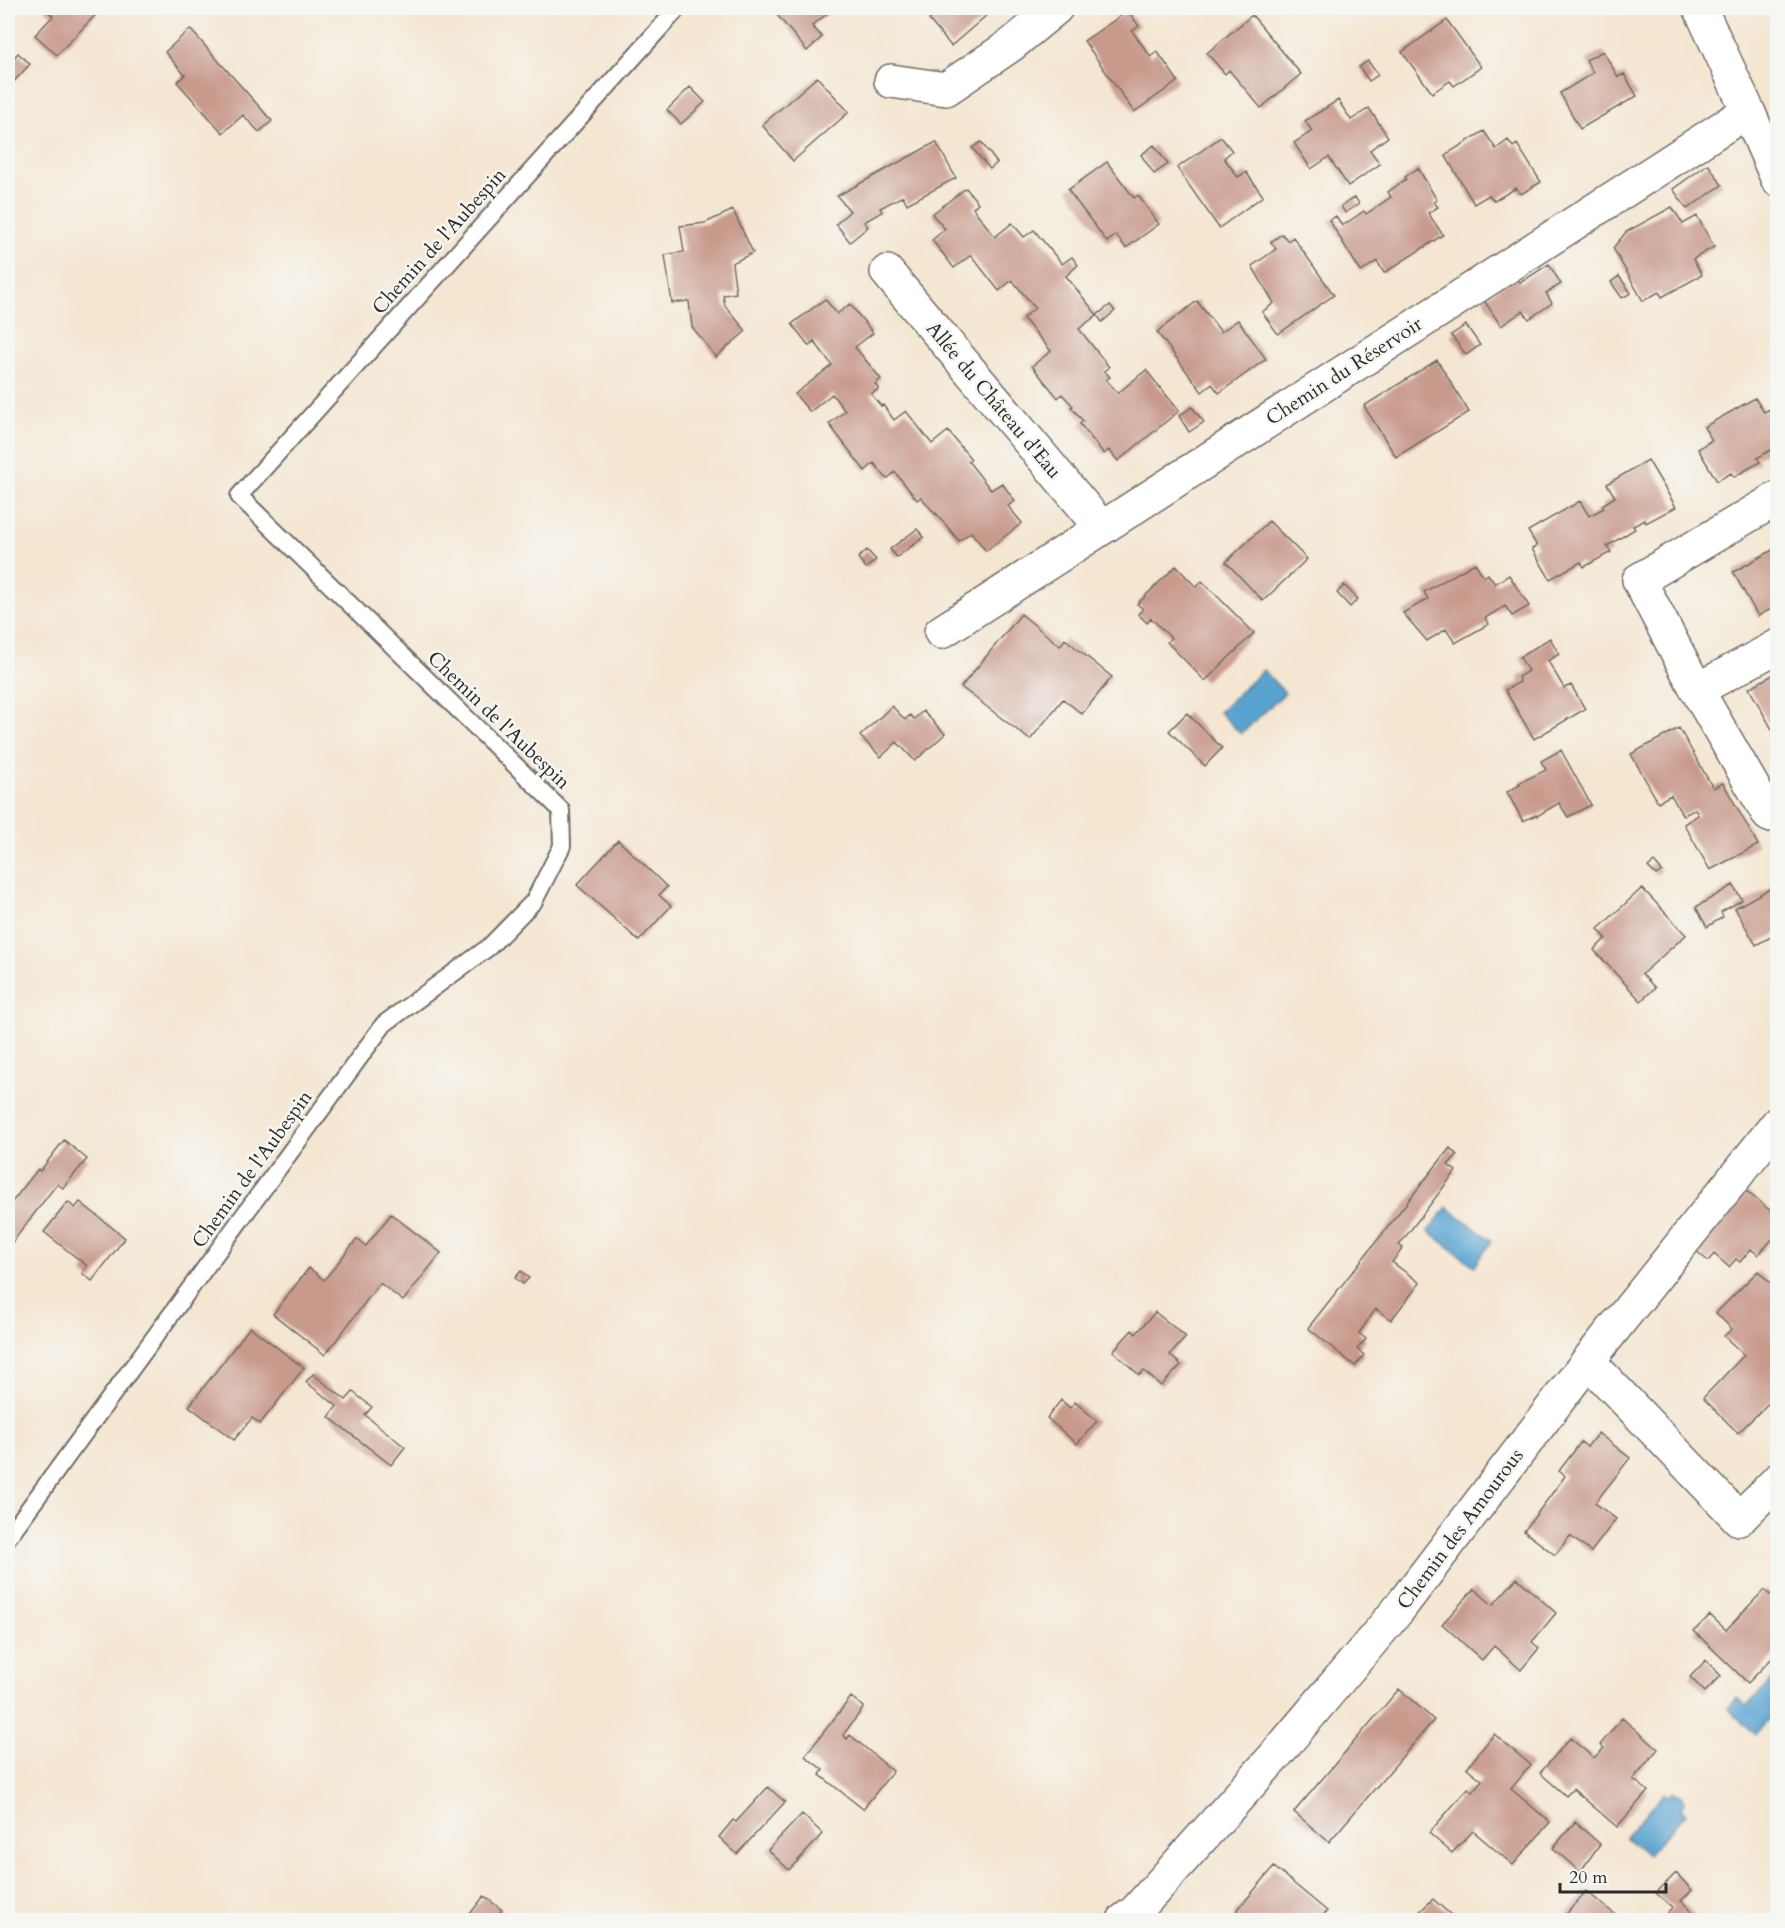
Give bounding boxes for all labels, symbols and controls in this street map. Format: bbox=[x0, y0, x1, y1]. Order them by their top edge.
street label: Chemin de l'Aubespin bbox=[366, 161, 513, 320]
street label: Chemin du Réservoir bbox=[1261, 310, 1428, 432]
street label: Allée du Château d'Eau bbox=[920, 316, 1068, 484]
street label: Chemin de l'Aubespin bbox=[422, 645, 577, 796]
street label: Chemin de l'Aubespin bbox=[186, 1084, 319, 1253]
street label: Chemin des Amourous bbox=[1391, 1443, 1529, 1615]
scale bar bbox=[1560, 1856, 1666, 1894]
text: 20 m bbox=[1569, 1865, 1608, 1890]

